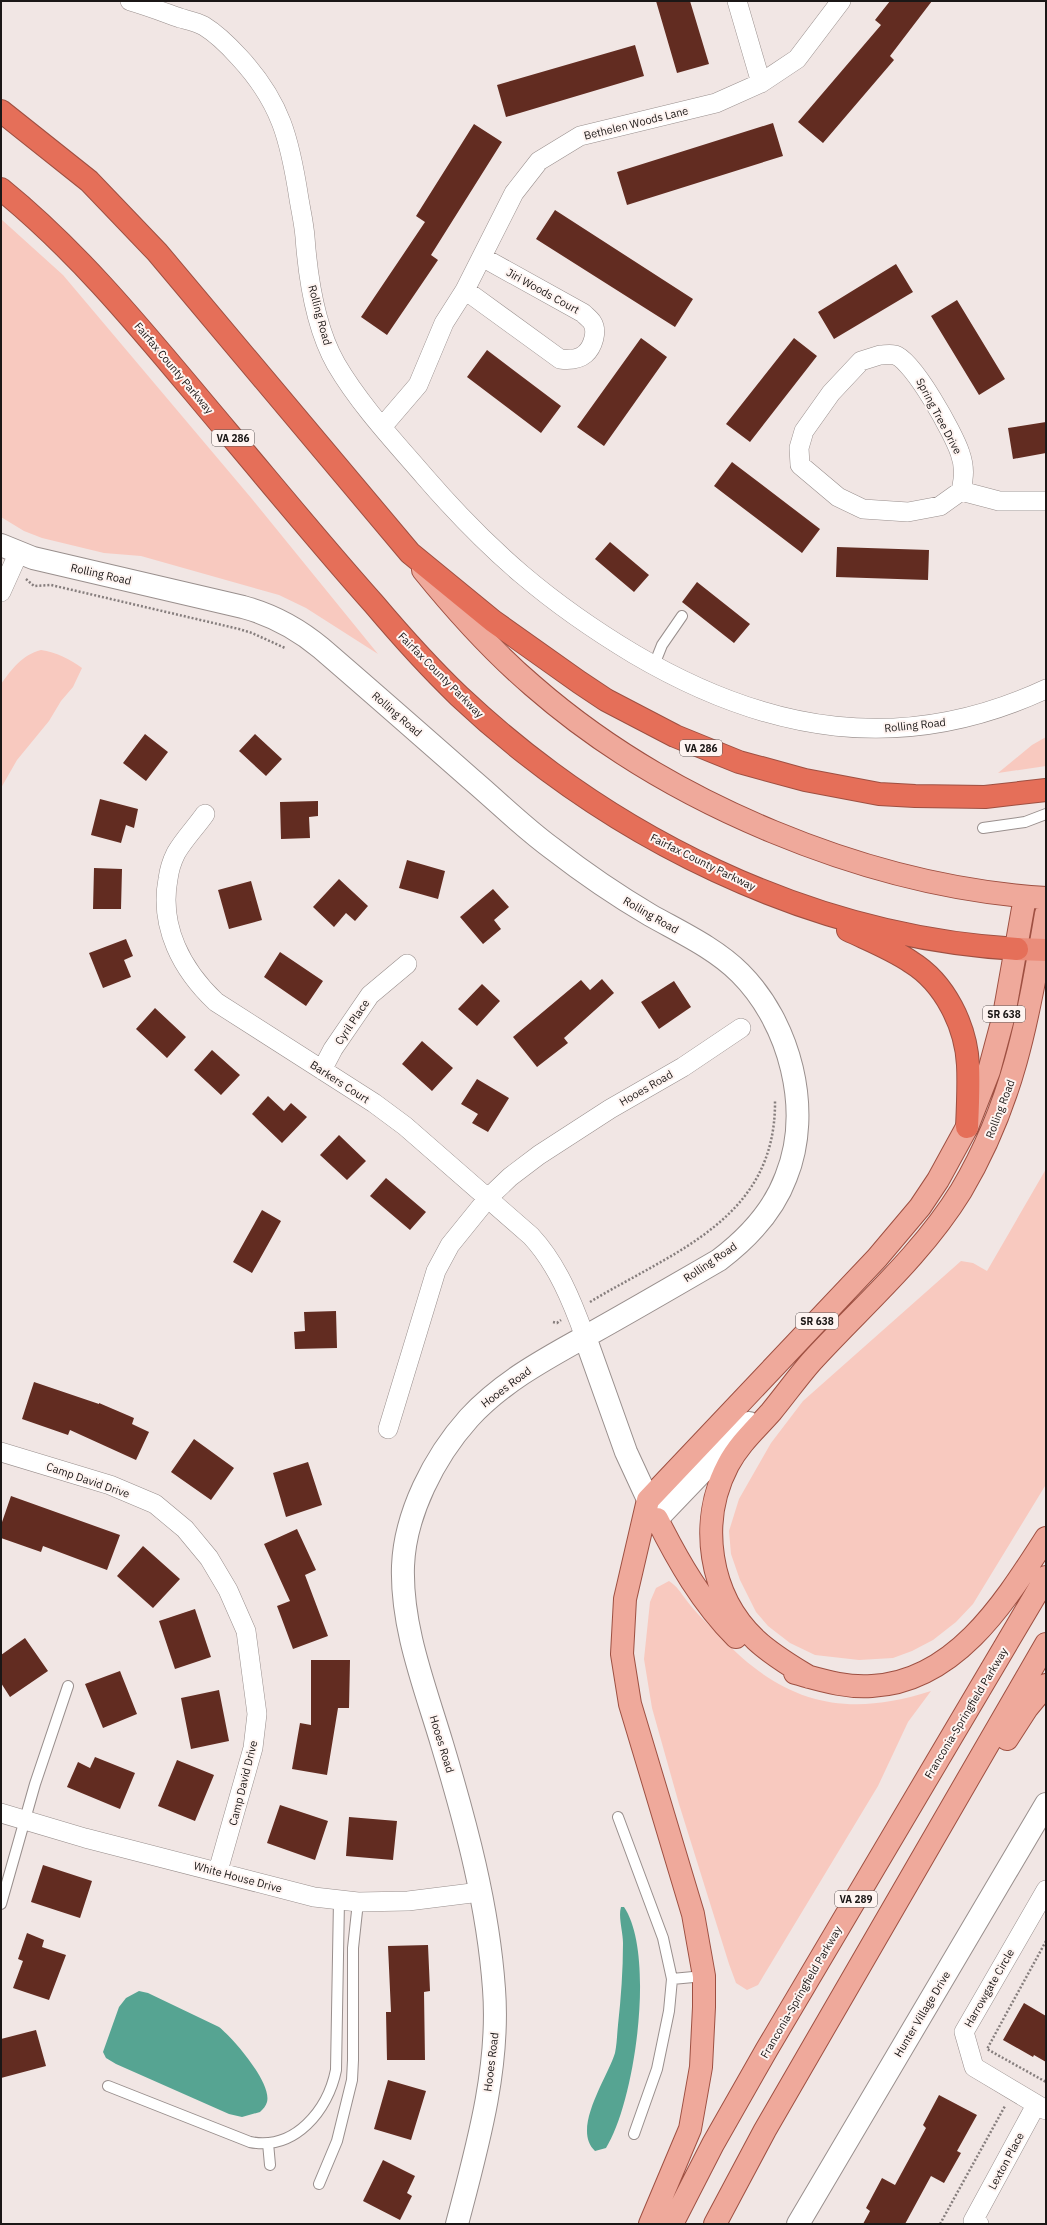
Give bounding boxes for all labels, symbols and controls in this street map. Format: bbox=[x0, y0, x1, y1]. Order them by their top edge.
street label: Bethelen Woods Lane bbox=[582, 103, 690, 143]
street label: Jiri Woods Court bbox=[504, 265, 582, 317]
street label: Rolling Road bbox=[305, 283, 335, 347]
street label: Fairfax County Parkway bbox=[132, 319, 217, 417]
street label: Spring Tree Drive bbox=[913, 376, 965, 456]
road number: VA 286 bbox=[212, 430, 254, 446]
street label: Rolling Road bbox=[69, 560, 133, 588]
street label: Fairfax County Parkway bbox=[395, 629, 487, 721]
street label: Rolling Road bbox=[369, 688, 425, 740]
street label: Rolling Road bbox=[884, 715, 946, 735]
road number: VA 286 bbox=[680, 740, 722, 756]
street label: Fairfax County Parkway bbox=[648, 830, 758, 894]
street label: Rolling Road bbox=[621, 894, 681, 936]
street label: Cyril Place bbox=[332, 997, 372, 1047]
road number: SR 638 bbox=[983, 1006, 1025, 1022]
street label: Barkers Court bbox=[308, 1058, 372, 1106]
street label: Hooes Road bbox=[617, 1067, 675, 1109]
street label: Rolling Road bbox=[982, 1078, 1018, 1140]
street label: Rolling Road bbox=[681, 1239, 739, 1285]
road number: SR 638 bbox=[796, 1313, 838, 1329]
street label: Hooes Road bbox=[478, 1364, 534, 1410]
street label: Camp David Drive bbox=[45, 1459, 131, 1501]
street label: Franconia-Springfield Parkway bbox=[921, 1644, 1011, 1781]
street label: Hooes Road bbox=[427, 1714, 457, 1774]
street label: Camp David Drive bbox=[226, 1739, 260, 1827]
street label: White House Drive bbox=[192, 1858, 284, 1896]
road number: VA 289 bbox=[835, 1891, 877, 1907]
street label: Franconia-Springfield Parkway bbox=[757, 1923, 845, 2061]
street label: Harrowgate Circle bbox=[961, 1946, 1017, 2030]
street label: Hunter Village Drive bbox=[891, 1968, 953, 2060]
street label: Hooes Road bbox=[480, 2032, 502, 2092]
street label: Lexton Place bbox=[985, 2130, 1027, 2192]

